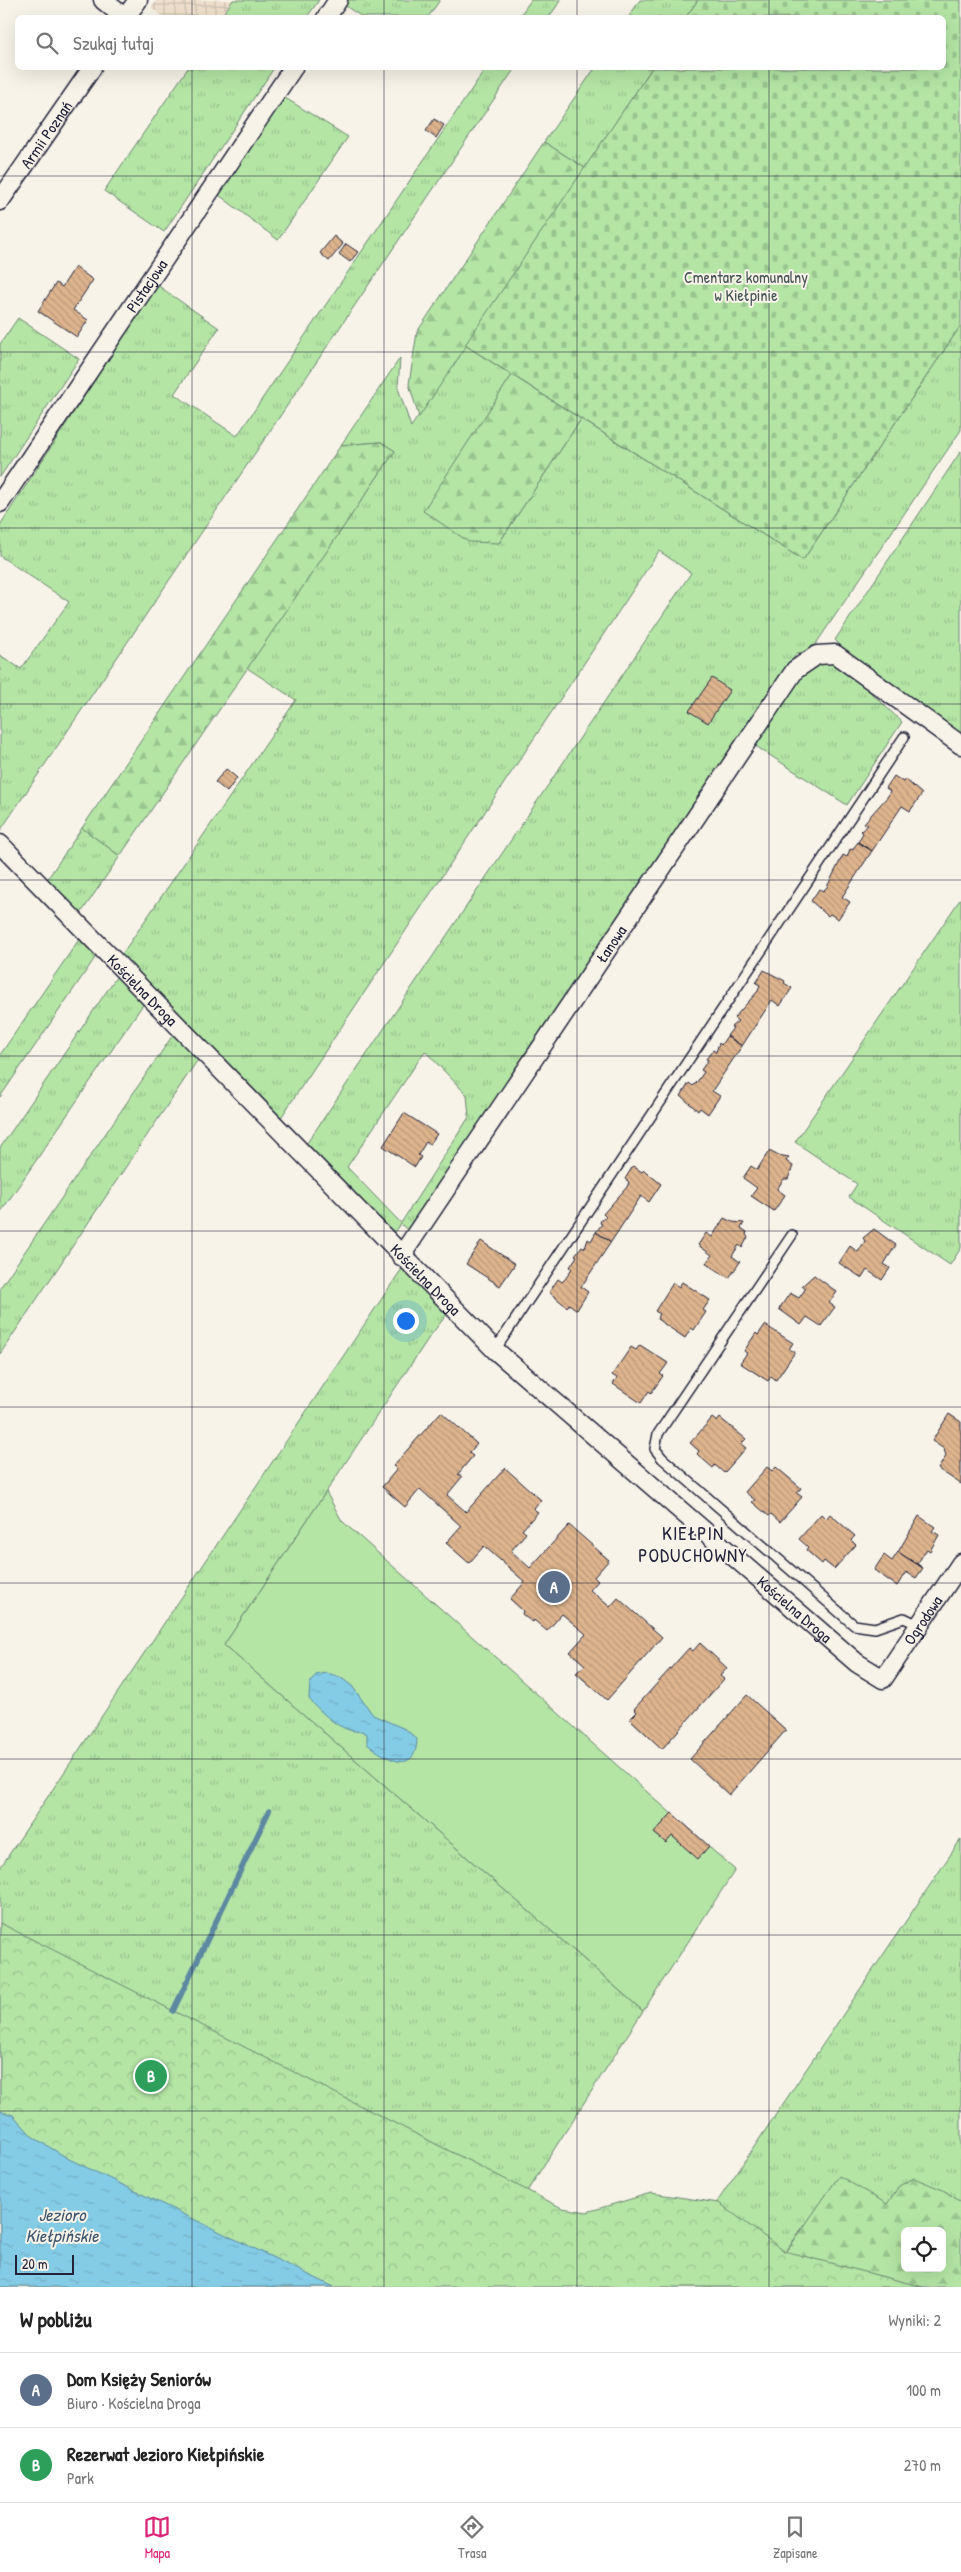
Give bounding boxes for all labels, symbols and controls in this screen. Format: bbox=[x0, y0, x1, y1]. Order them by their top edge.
search box bbox=[15, 15, 946, 70]
icon: search bbox=[33, 29, 61, 57]
text: Szukaj tutaj bbox=[73, 30, 154, 56]
street label: Armii Poznań bbox=[15, 96, 77, 173]
street label: Pistacjowa bbox=[121, 255, 172, 316]
park label: Cmentarz komunalny w Kiełpinie bbox=[684, 266, 808, 306]
street label: Łanowa bbox=[590, 921, 631, 967]
street label: Kościelna Droga bbox=[103, 949, 183, 1031]
street label: Kościelna Droga bbox=[386, 1239, 466, 1320]
your location bbox=[393, 1308, 419, 1334]
district label: KIEŁPIN PODUCHOWNY bbox=[638, 1520, 748, 1568]
pin: A bbox=[538, 1568, 570, 1606]
street label: Kościelna Droga bbox=[753, 1571, 837, 1648]
street label: Ogrodowa bbox=[898, 1591, 947, 1649]
pin: B bbox=[135, 2057, 167, 2095]
water label: Jezioro Kiełpińskie bbox=[26, 2202, 99, 2248]
map controls bbox=[901, 2227, 946, 2272]
button: locate bbox=[901, 2227, 946, 2272]
scale bar bbox=[15, 2252, 74, 2275]
text: 20 m bbox=[22, 2254, 48, 2273]
text: W pobliżu bbox=[20, 2305, 92, 2334]
text: Wyniki: 2 bbox=[888, 2309, 941, 2331]
text: Dom Księży Seniorów bbox=[67, 2366, 211, 2392]
text: A bbox=[32, 2379, 40, 2401]
text: 100 m bbox=[906, 2379, 941, 2401]
text: Biuro · Kościelna Droga bbox=[67, 2392, 200, 2414]
text: Rezerwat Jezioro Kiełpińskie bbox=[67, 2441, 264, 2467]
text: B bbox=[32, 2454, 40, 2476]
text: 270 m bbox=[904, 2454, 941, 2476]
text: Park bbox=[67, 2467, 94, 2489]
tab: Mapa bbox=[143, 2513, 171, 2562]
tab: Trasa bbox=[458, 2513, 486, 2562]
tab: Zapisane bbox=[773, 2513, 818, 2562]

